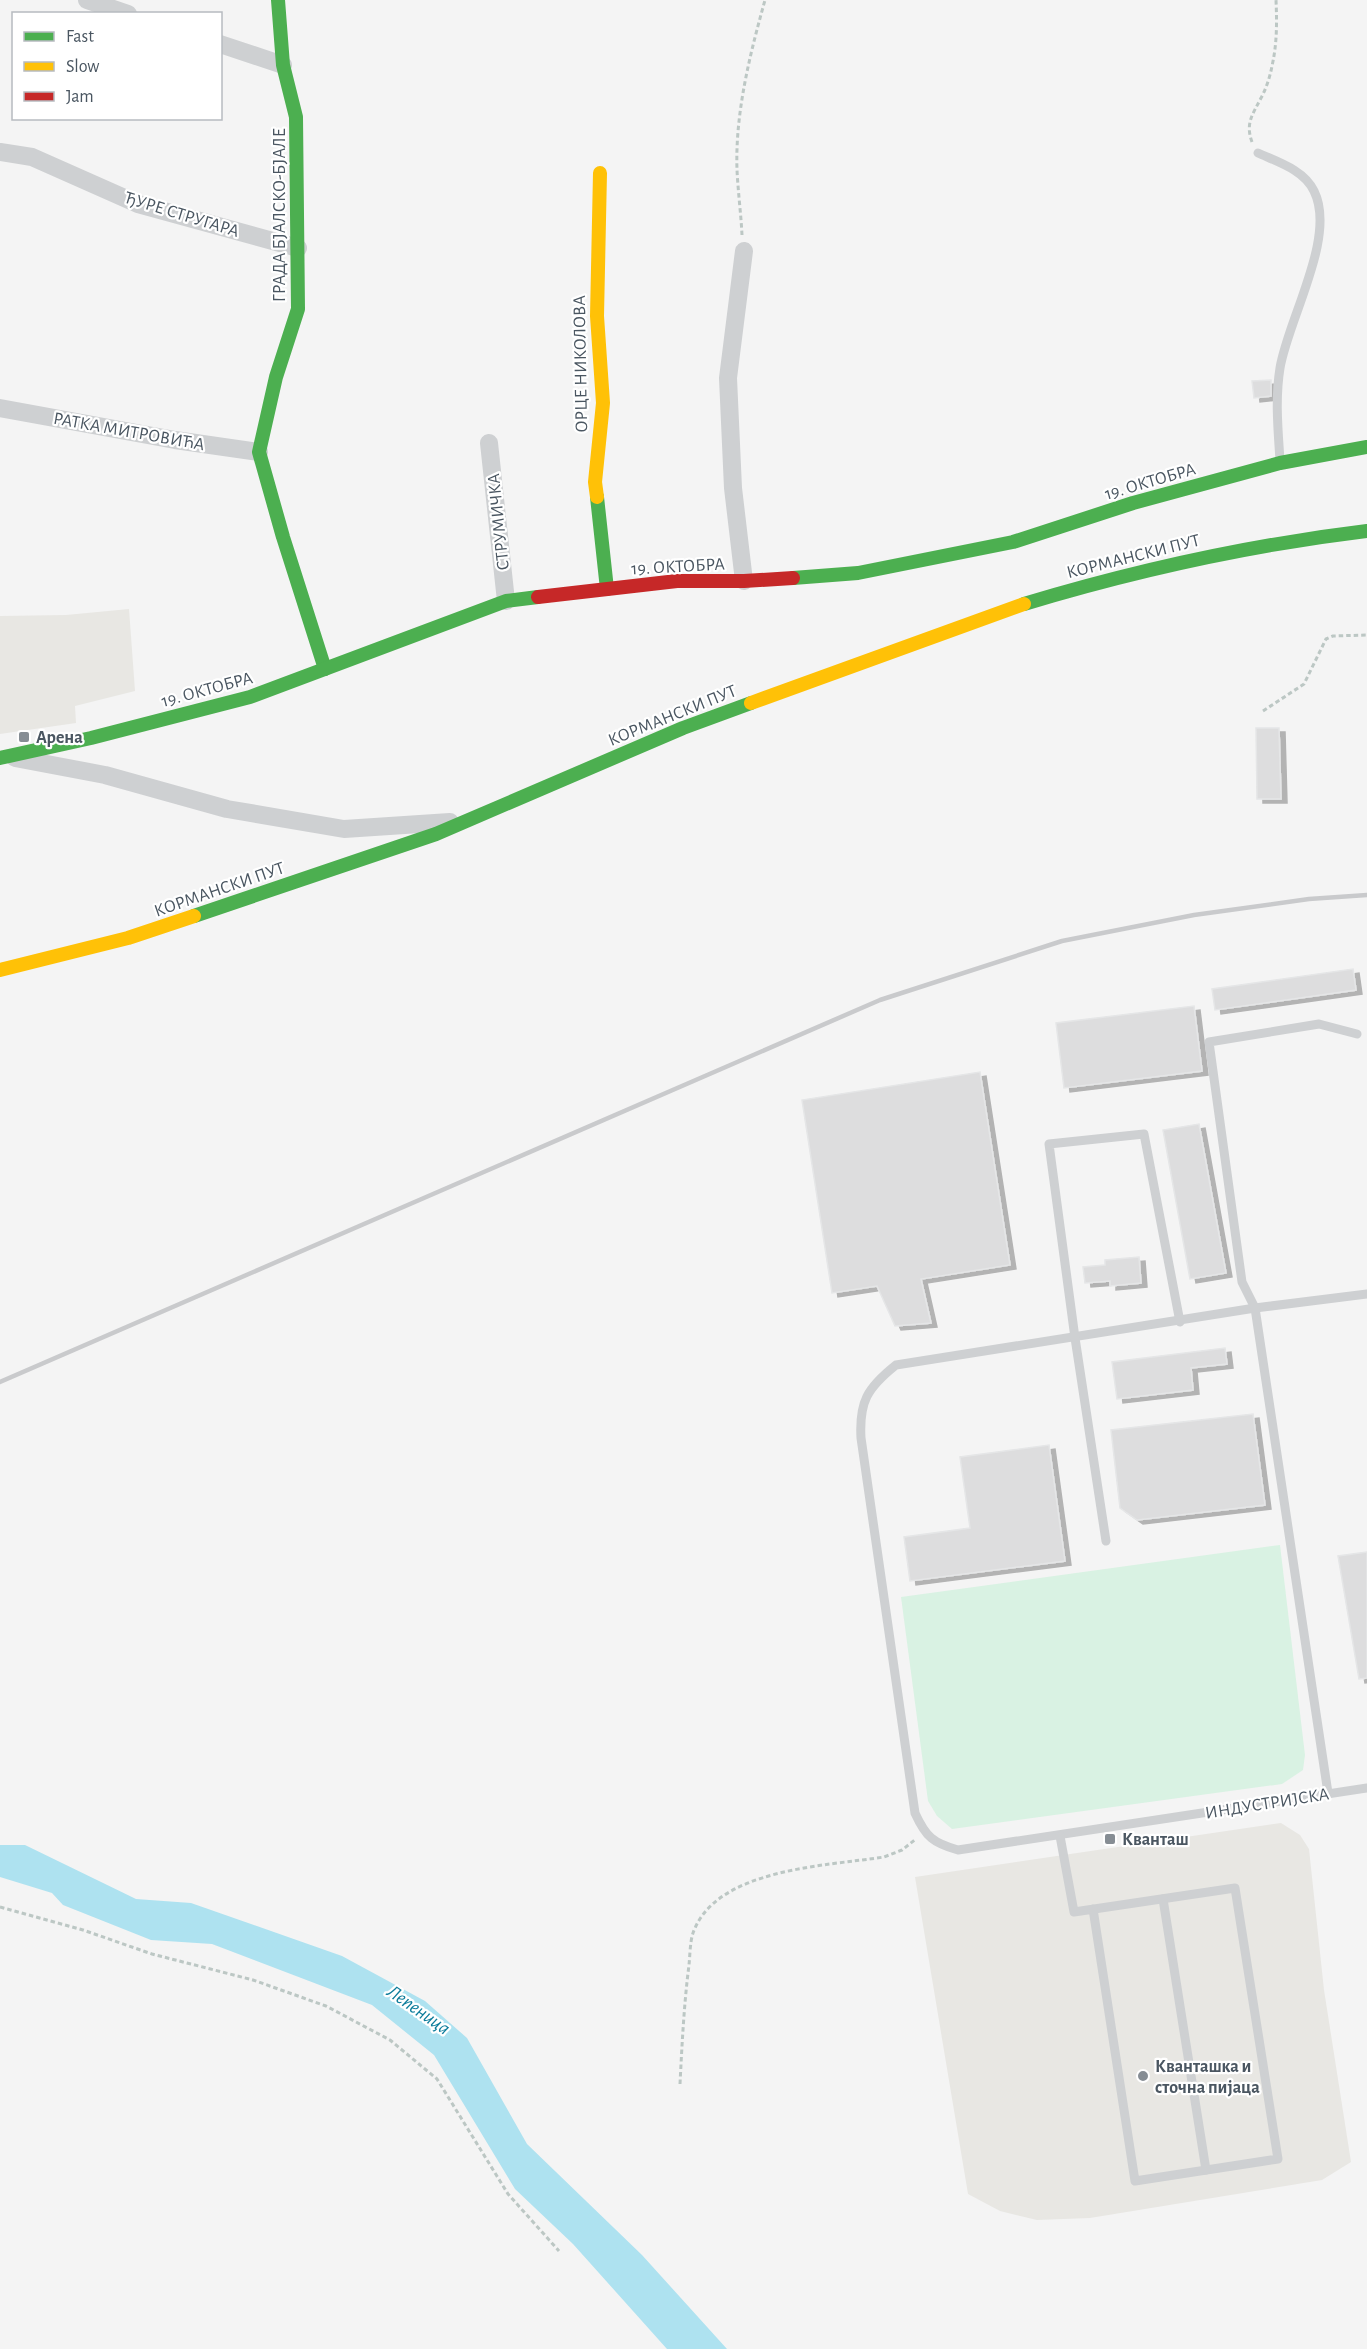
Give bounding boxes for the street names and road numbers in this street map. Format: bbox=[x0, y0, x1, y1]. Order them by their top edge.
street label: ГРАДА БЈАЛСКО-БЈАЛЕ bbox=[271, 128, 289, 302]
street label: ЂУРЕ СТРУГАРА bbox=[122, 189, 242, 241]
street label: ОРЦЕ НИКОЛОВА bbox=[571, 295, 591, 433]
street label: РАТКА МИТРОВИЋА bbox=[52, 410, 206, 454]
street label: 19. ОКТОБРА bbox=[1103, 460, 1198, 504]
street label: СТРУМИЧКА bbox=[485, 472, 513, 571]
street label: КОРМАНСКИ ПУТ bbox=[1065, 532, 1202, 582]
street label: 19. ОКТОБРА bbox=[631, 556, 726, 578]
street label: 19. ОКТОБРА bbox=[160, 669, 255, 711]
street label: КОРМАНСКИ ПУТ bbox=[606, 682, 740, 750]
street label: КОРМАНСКИ ПУТ bbox=[152, 859, 287, 921]
street label: ИНДУСТРИЈСКА bbox=[1204, 1785, 1331, 1823]

